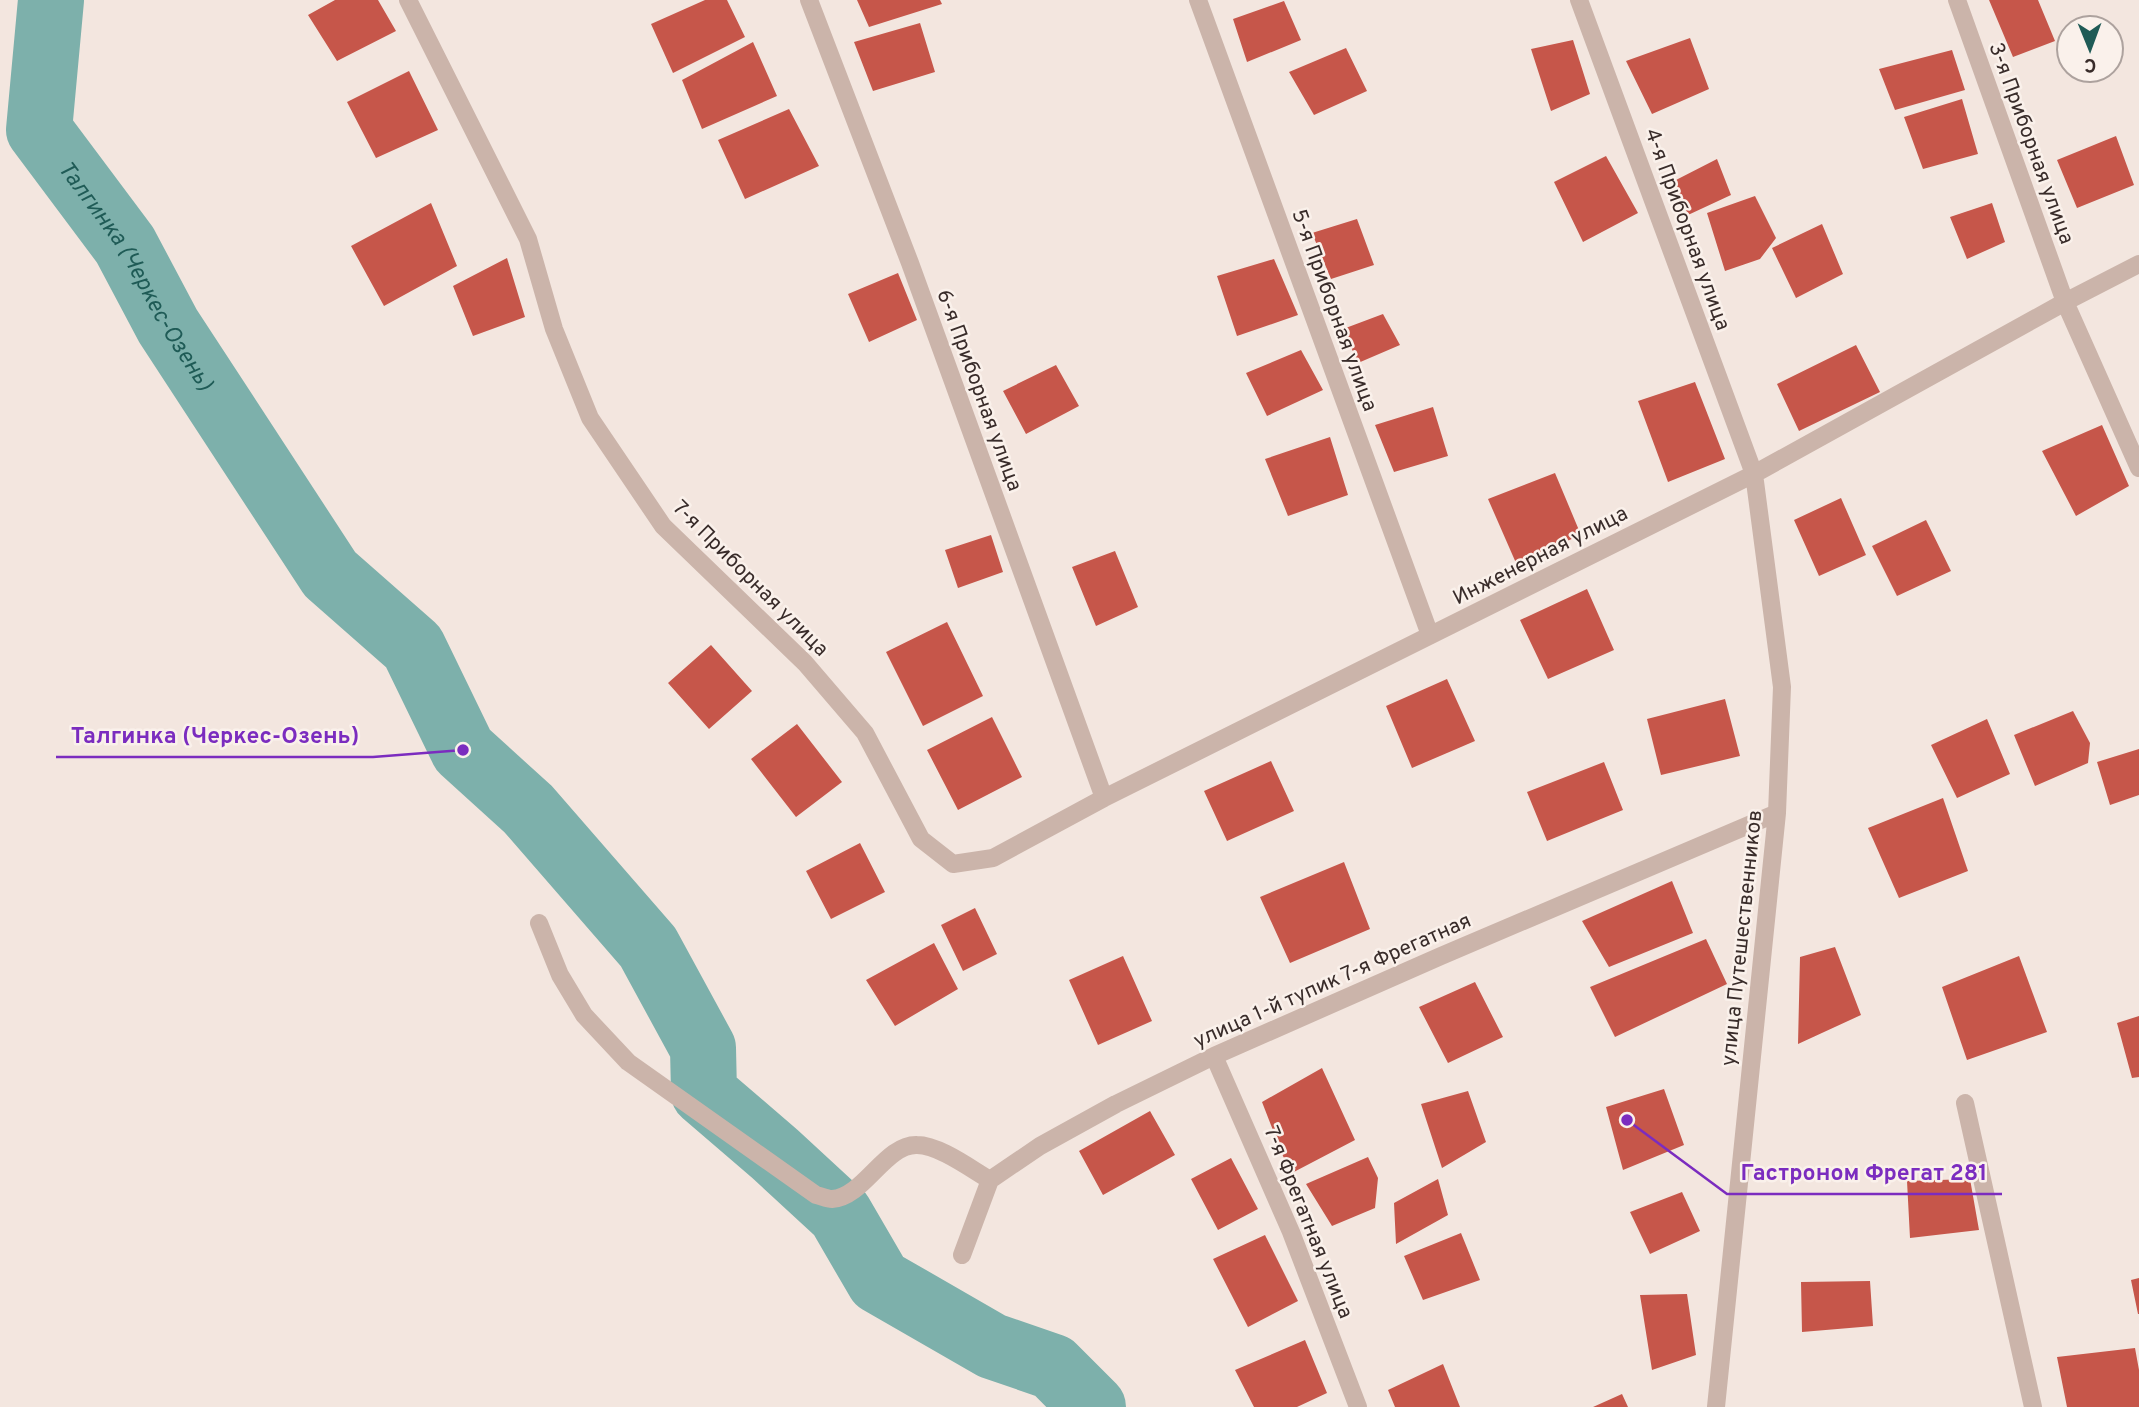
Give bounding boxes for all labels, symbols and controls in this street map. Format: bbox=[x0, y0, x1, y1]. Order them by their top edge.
north arrow bbox=[2055, 14, 2125, 84]
street label: 3-я Приборная улица bbox=[1981, 39, 2080, 248]
text: С bbox=[2084, 52, 2097, 76]
street label: 4-я Приборная улица bbox=[1637, 125, 1736, 334]
water label: Талгинка (Черкес-Озень) bbox=[50, 156, 219, 397]
street label: 5-я Приборная улица bbox=[1284, 206, 1383, 415]
street label: 6-я Приборная улица bbox=[929, 286, 1028, 495]
street label: 7-я Приборная улица bbox=[666, 495, 834, 663]
street label: Инженерная улица bbox=[1449, 500, 1633, 612]
callout: Талгинка (Черкес-Озень) bbox=[56, 713, 373, 757]
text: Талгинка (Черкес-Озень) bbox=[71, 723, 359, 752]
street label: улица Путешественников bbox=[1716, 809, 1769, 1068]
street label: улица 1-й тупик 7-я Фрегатная bbox=[1189, 908, 1476, 1055]
street label: 7-я Фрегатная улица bbox=[1257, 1122, 1359, 1323]
callout: Гастроном Фрегат 281 bbox=[1727, 1150, 2002, 1194]
text: Гастроном Фрегат 281 bbox=[1741, 1160, 1987, 1189]

